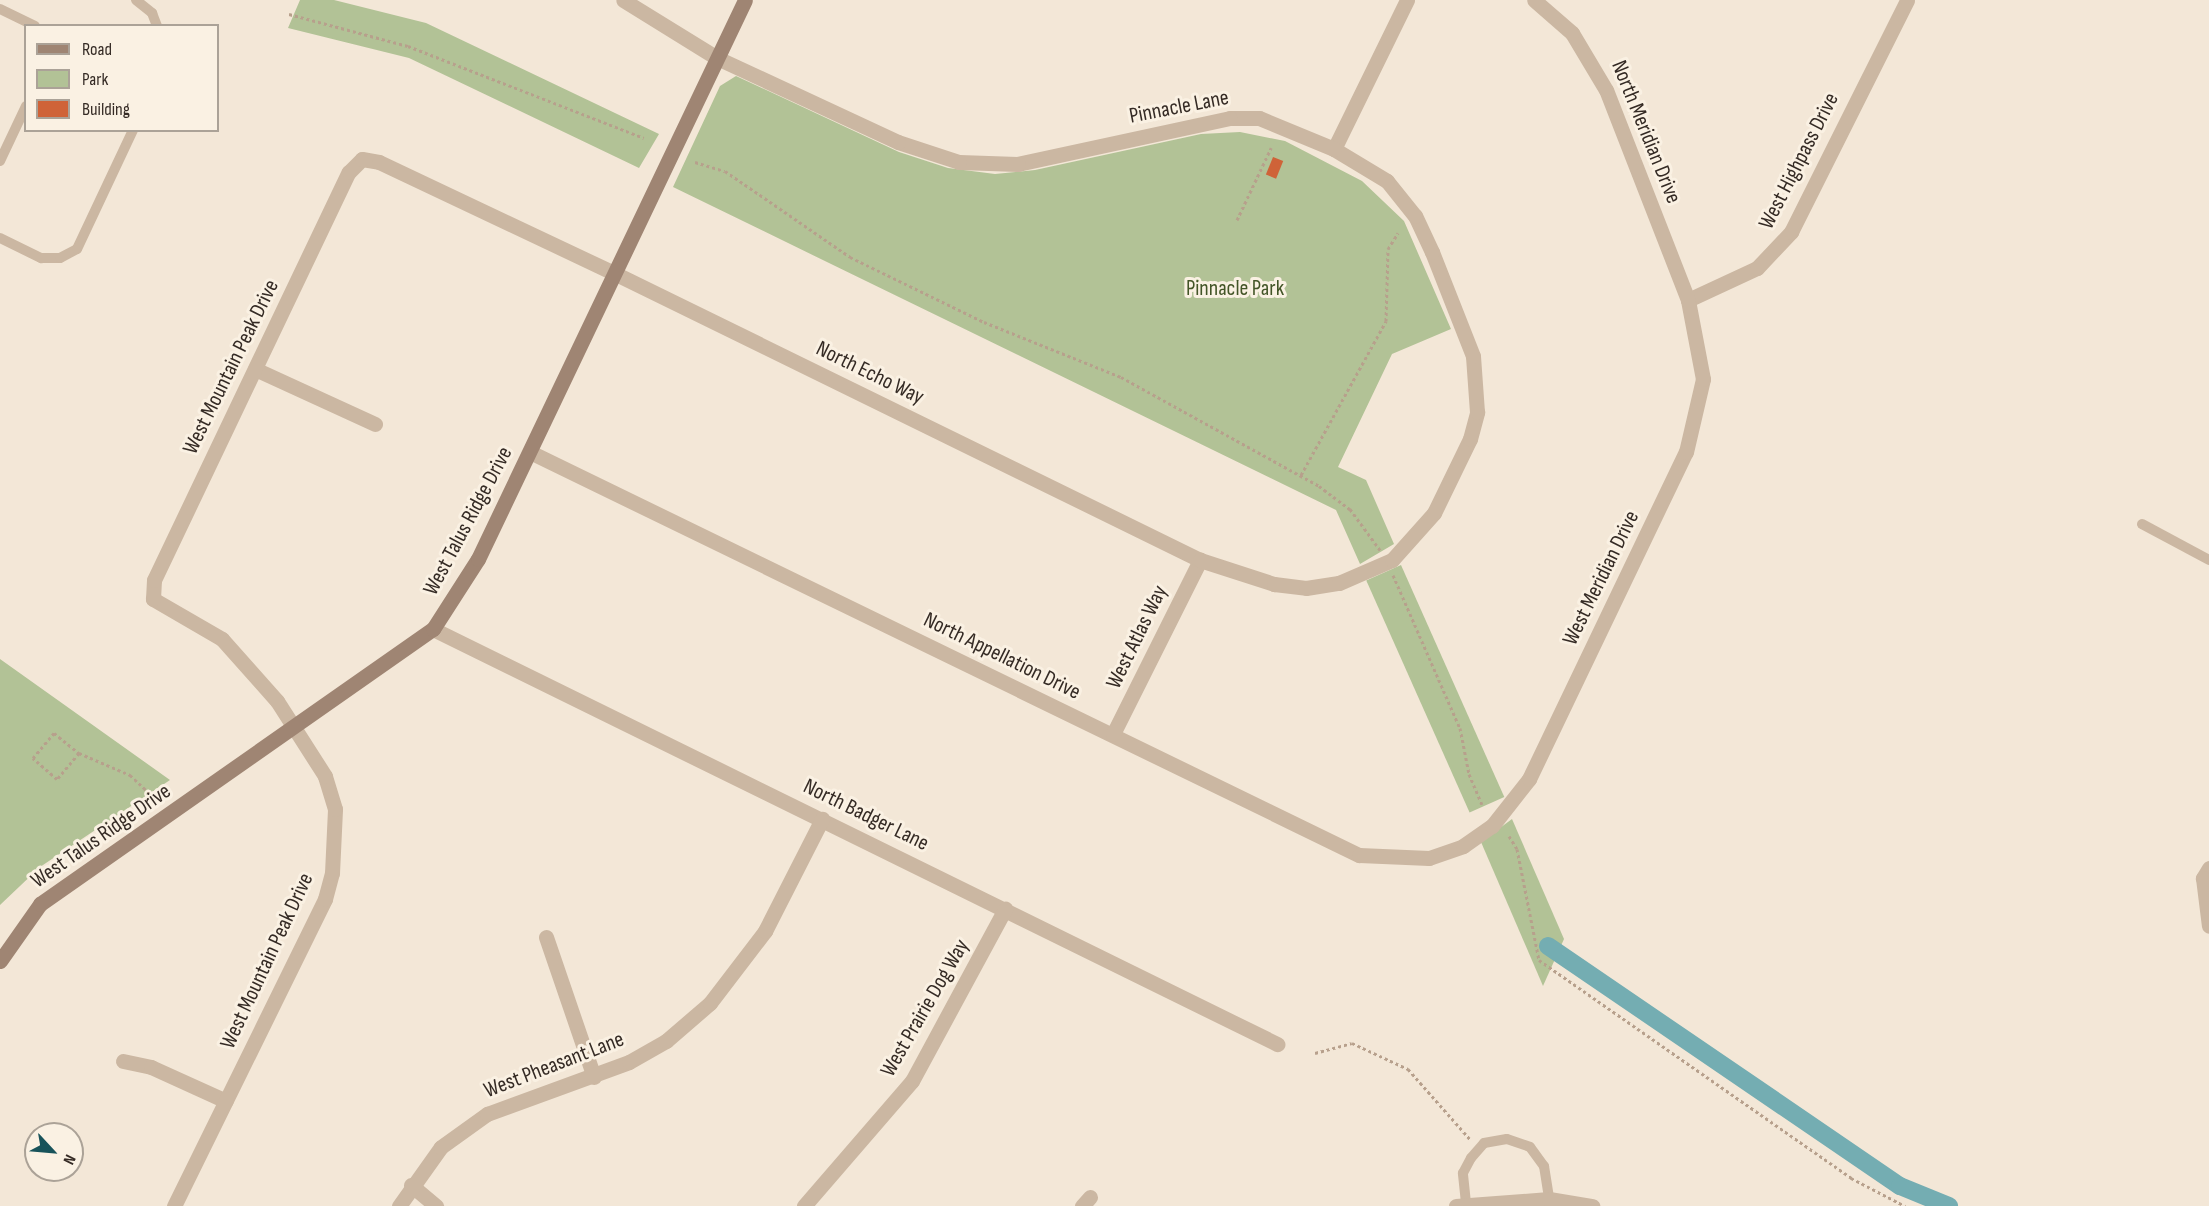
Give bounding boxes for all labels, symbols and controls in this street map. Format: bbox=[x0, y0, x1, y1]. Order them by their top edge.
legend bbox=[24, 24, 219, 132]
text: Road bbox=[82, 39, 112, 60]
street label: North Meridian Drive bbox=[1605, 57, 1687, 207]
text: Park bbox=[82, 69, 108, 90]
street label: Pinnacle Lane bbox=[1127, 84, 1231, 130]
street label: West Highpass Drive bbox=[1753, 88, 1845, 234]
text: Building bbox=[82, 99, 130, 120]
street label: West Mountain Peak Drive bbox=[177, 275, 285, 459]
park label: Pinnacle Park bbox=[1186, 276, 1284, 302]
street label: North Echo Way bbox=[812, 336, 928, 410]
street label: West Talus Ridge Drive bbox=[418, 442, 518, 600]
street label: West Meridian Drive bbox=[1557, 506, 1645, 650]
street label: West Atlas Way bbox=[1101, 581, 1173, 693]
street label: North Appellation Drive bbox=[919, 607, 1085, 705]
street label: North Badger Lane bbox=[799, 773, 933, 857]
street label: West Talus Ridge Drive bbox=[26, 778, 176, 894]
street label: West Mountain Peak Drive bbox=[215, 869, 319, 1053]
street label: West Prairie Dog Way bbox=[875, 935, 975, 1081]
street label: West Pheasant Lane bbox=[480, 1026, 628, 1104]
north arrow bbox=[24, 1122, 84, 1182]
text: N bbox=[58, 1151, 79, 1167]

